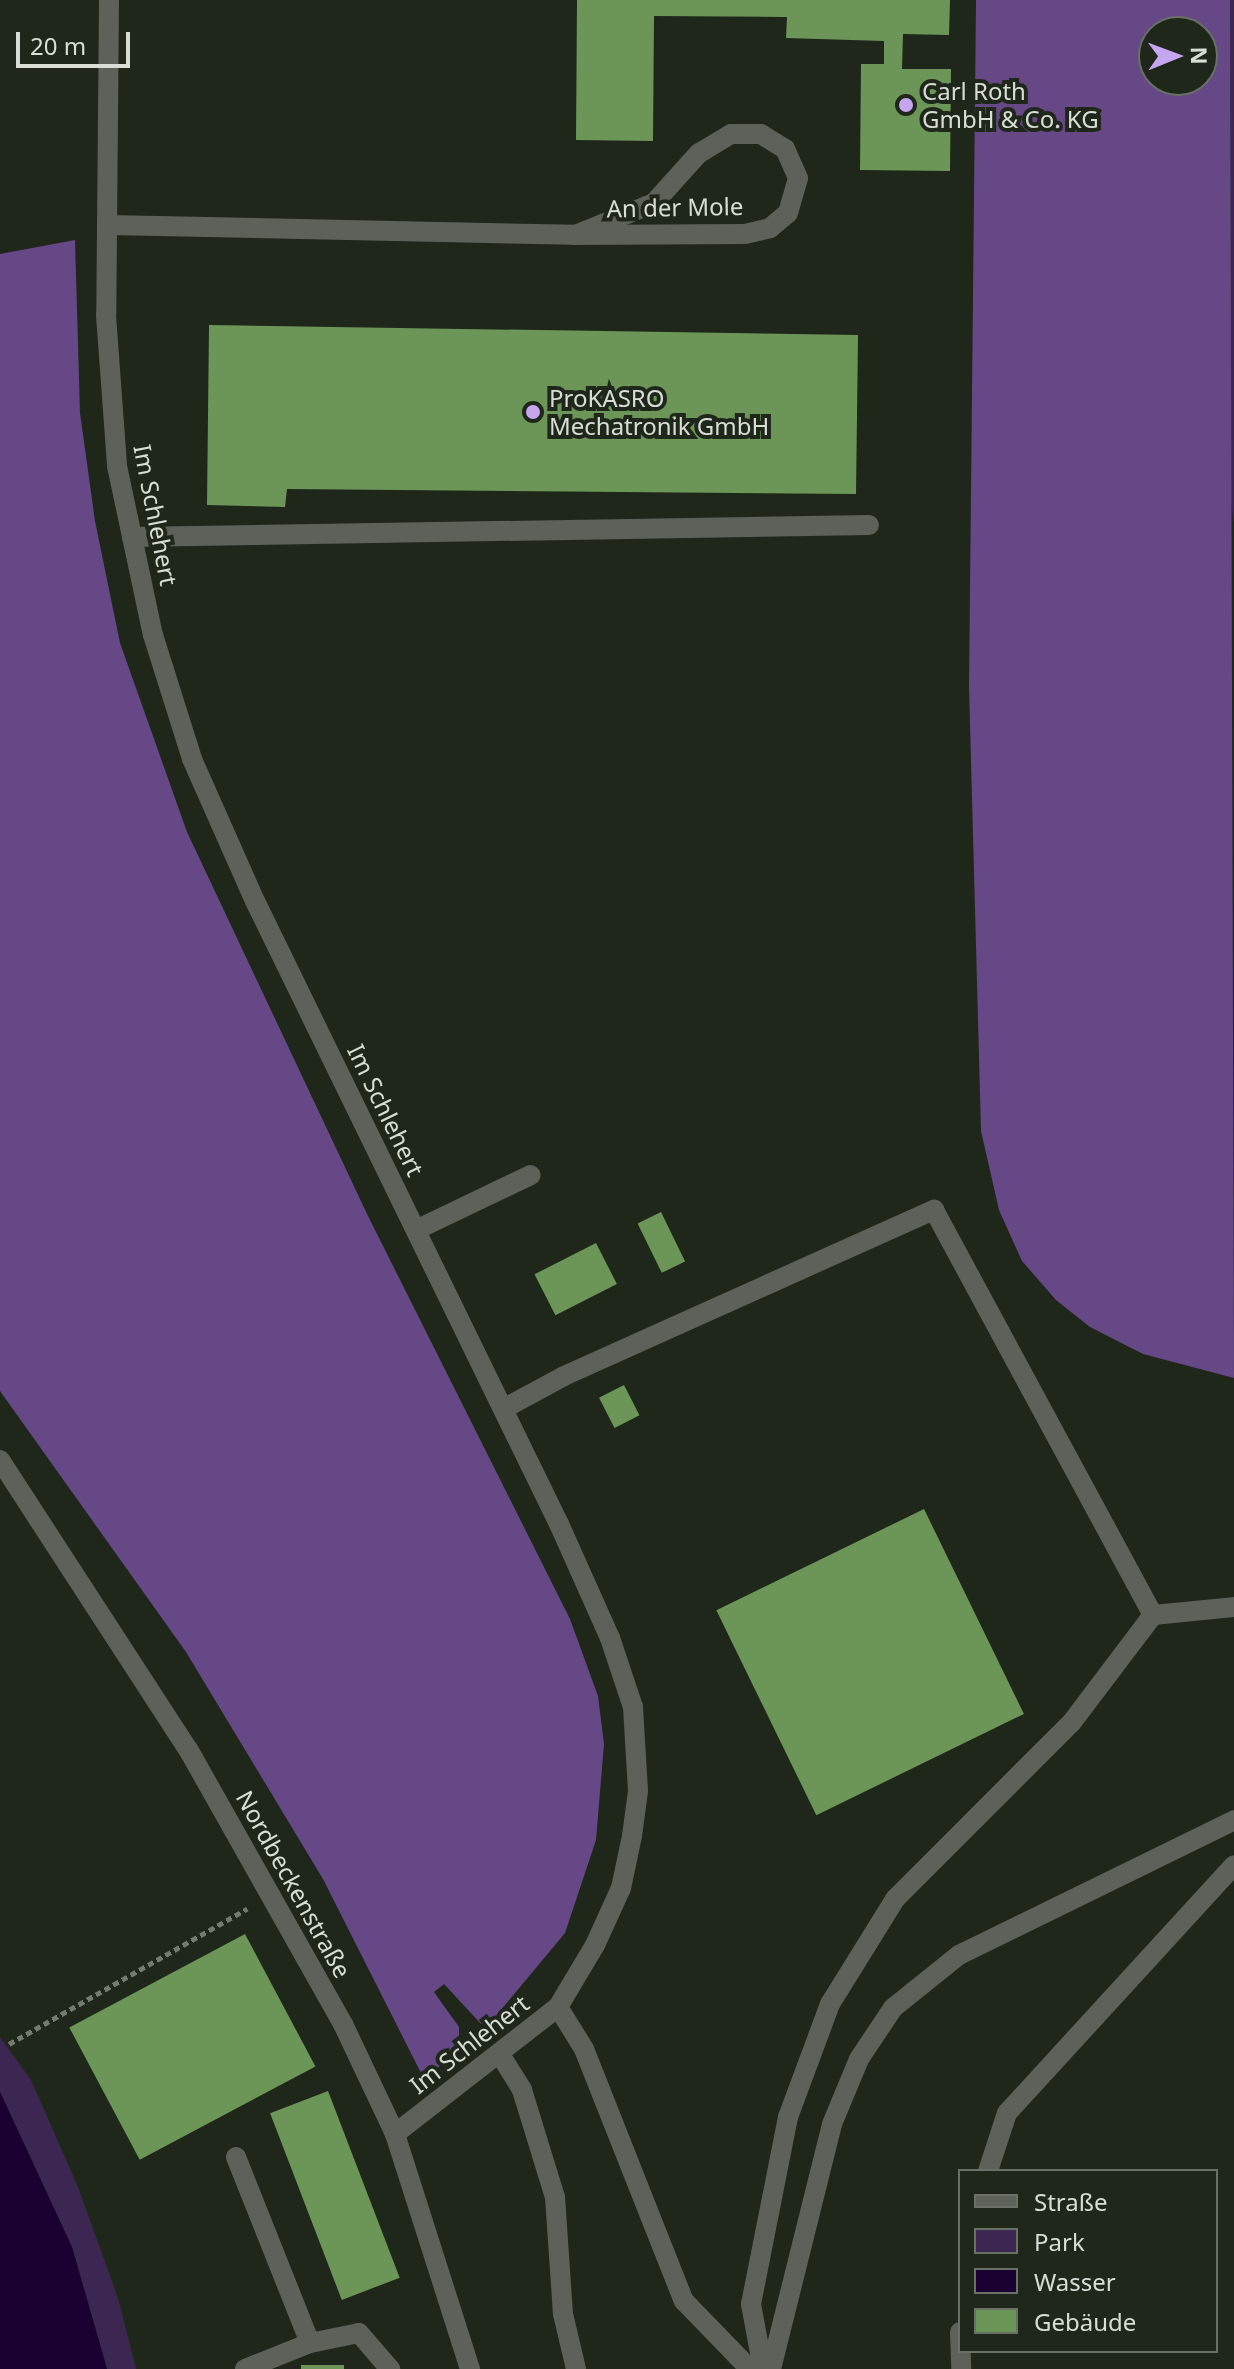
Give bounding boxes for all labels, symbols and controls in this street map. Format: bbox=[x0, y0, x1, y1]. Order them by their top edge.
scale bar bbox=[20, 16, 134, 66]
north arrow bbox=[1138, 16, 1218, 96]
text: 20 m bbox=[30, 29, 86, 62]
text: N bbox=[1185, 46, 1215, 65]
place label: Carl Roth GmbH & Co. KG bbox=[922, 77, 1099, 133]
marker: Carl Roth GmbH & Co. KG bbox=[897, 96, 915, 114]
street label: An der Mole bbox=[606, 191, 744, 223]
place label: ProKASRO Mechatronik GmbH bbox=[549, 384, 769, 440]
marker: ProKASRO Mechatronik GmbH bbox=[524, 403, 542, 421]
street label: Im Schlehert bbox=[128, 442, 184, 588]
street label: Im Schlehert bbox=[342, 1039, 430, 1181]
street label: Nordbeckenstraße bbox=[231, 1785, 357, 1983]
street label: Im Schlehert bbox=[404, 1989, 534, 2099]
legend bbox=[958, 2169, 1218, 2353]
text: Straße bbox=[1034, 2185, 1107, 2218]
text: Park bbox=[1034, 2225, 1085, 2258]
text: Wasser bbox=[1034, 2265, 1116, 2298]
text: Gebäude bbox=[1034, 2305, 1136, 2338]

